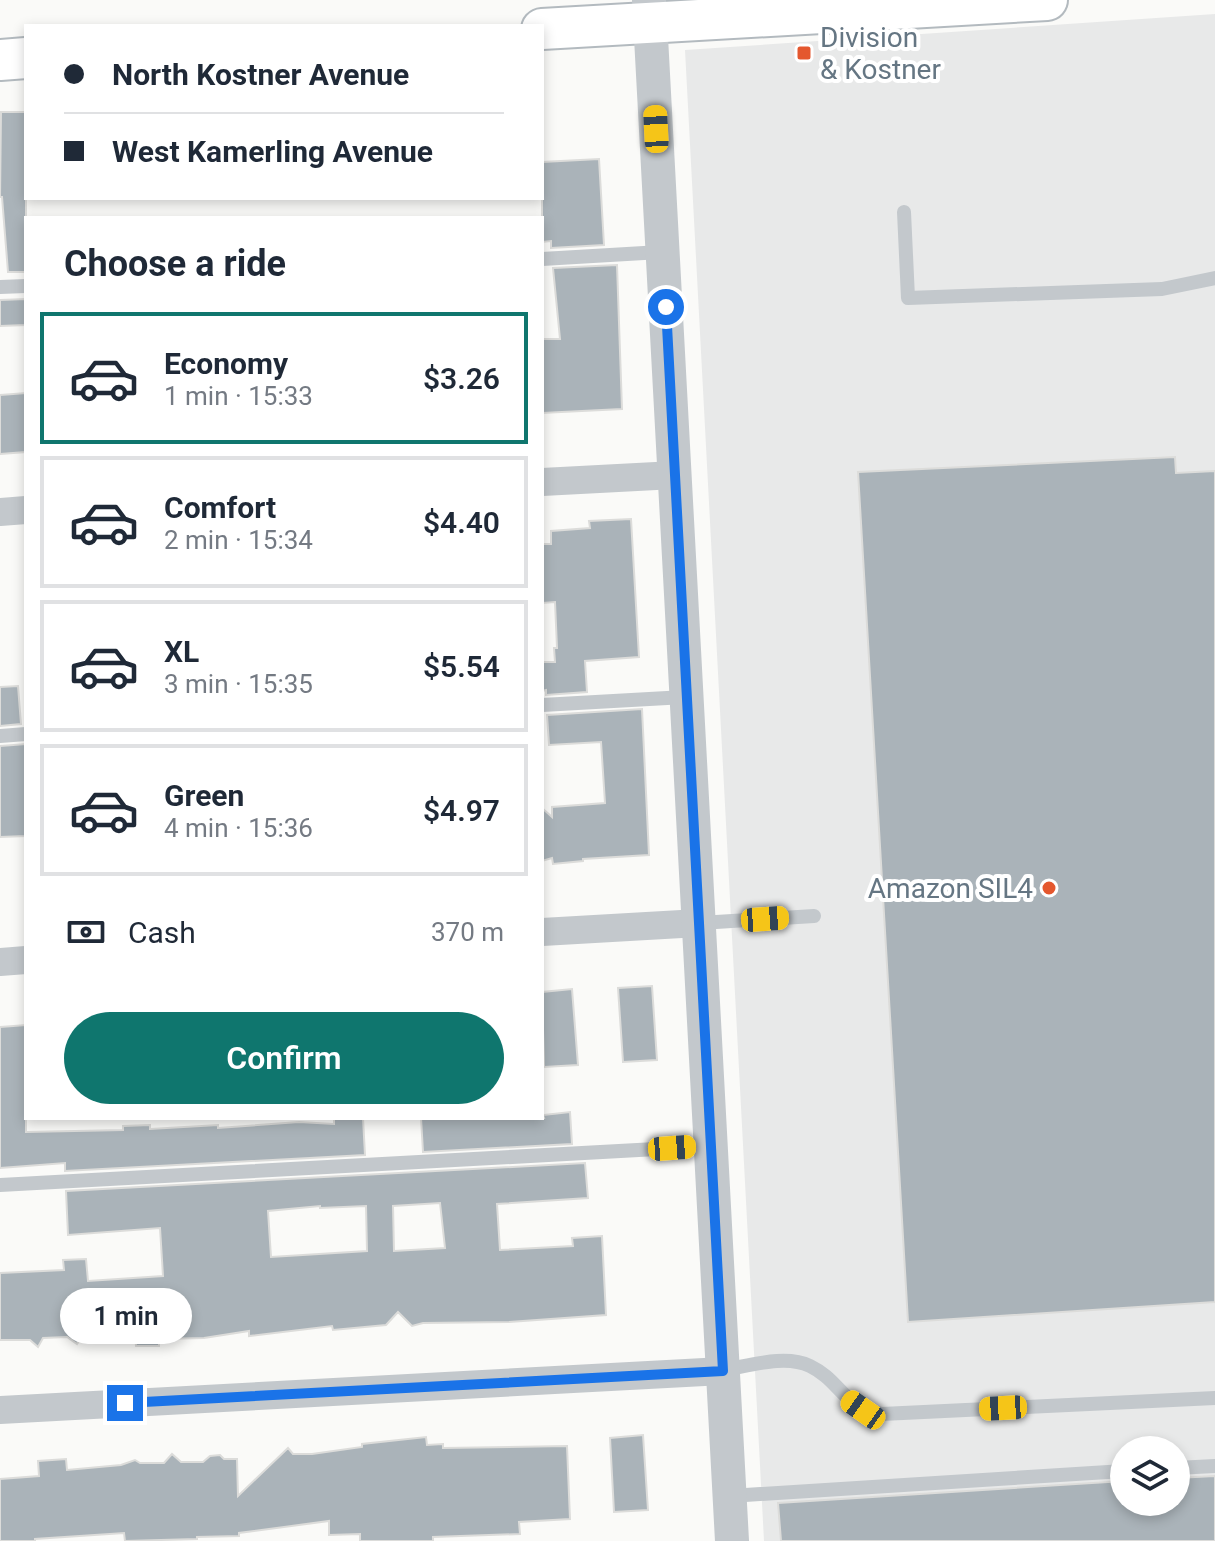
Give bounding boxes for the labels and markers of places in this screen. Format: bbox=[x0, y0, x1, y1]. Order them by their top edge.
place label: Division & Kostner bbox=[820, 21, 941, 86]
marker: Division & Kostner bbox=[795, 44, 813, 62]
place label: Amazon SIL4 bbox=[868, 872, 1033, 905]
marker: Amazon SIL4 bbox=[1040, 879, 1058, 897]

